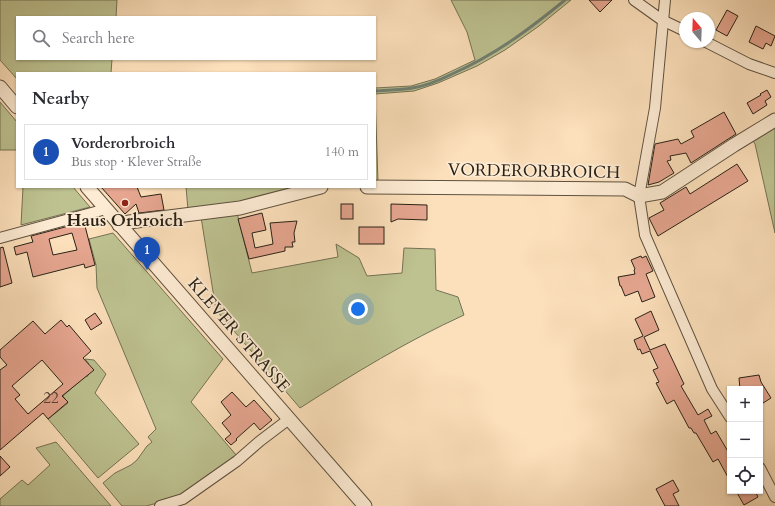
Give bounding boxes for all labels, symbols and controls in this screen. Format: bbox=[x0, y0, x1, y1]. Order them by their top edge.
north arrow bbox=[679, 12, 715, 48]
search box bbox=[16, 16, 376, 60]
icon: search bbox=[30, 27, 52, 49]
text: Search here bbox=[62, 28, 135, 48]
text: Nearby bbox=[32, 87, 89, 110]
text: Vorderorbroich bbox=[71, 133, 175, 153]
text: 1 bbox=[43, 143, 49, 161]
text: 140 m bbox=[325, 143, 359, 161]
text: Bus stop · Klever Straße bbox=[71, 153, 202, 171]
street label: VORDERORBROICH bbox=[448, 158, 620, 184]
marker: Haus Orbroich bbox=[120, 198, 130, 208]
place label: Haus Orbroich bbox=[67, 209, 184, 232]
pin: 1 bbox=[134, 237, 160, 270]
street label: KLEVER STRASSE bbox=[183, 273, 295, 397]
your location bbox=[348, 299, 368, 319]
map controls bbox=[727, 386, 763, 494]
button: + bbox=[727, 386, 763, 422]
house number: 22 bbox=[43, 388, 59, 408]
button: − bbox=[727, 422, 763, 458]
button: locate bbox=[727, 458, 763, 494]

